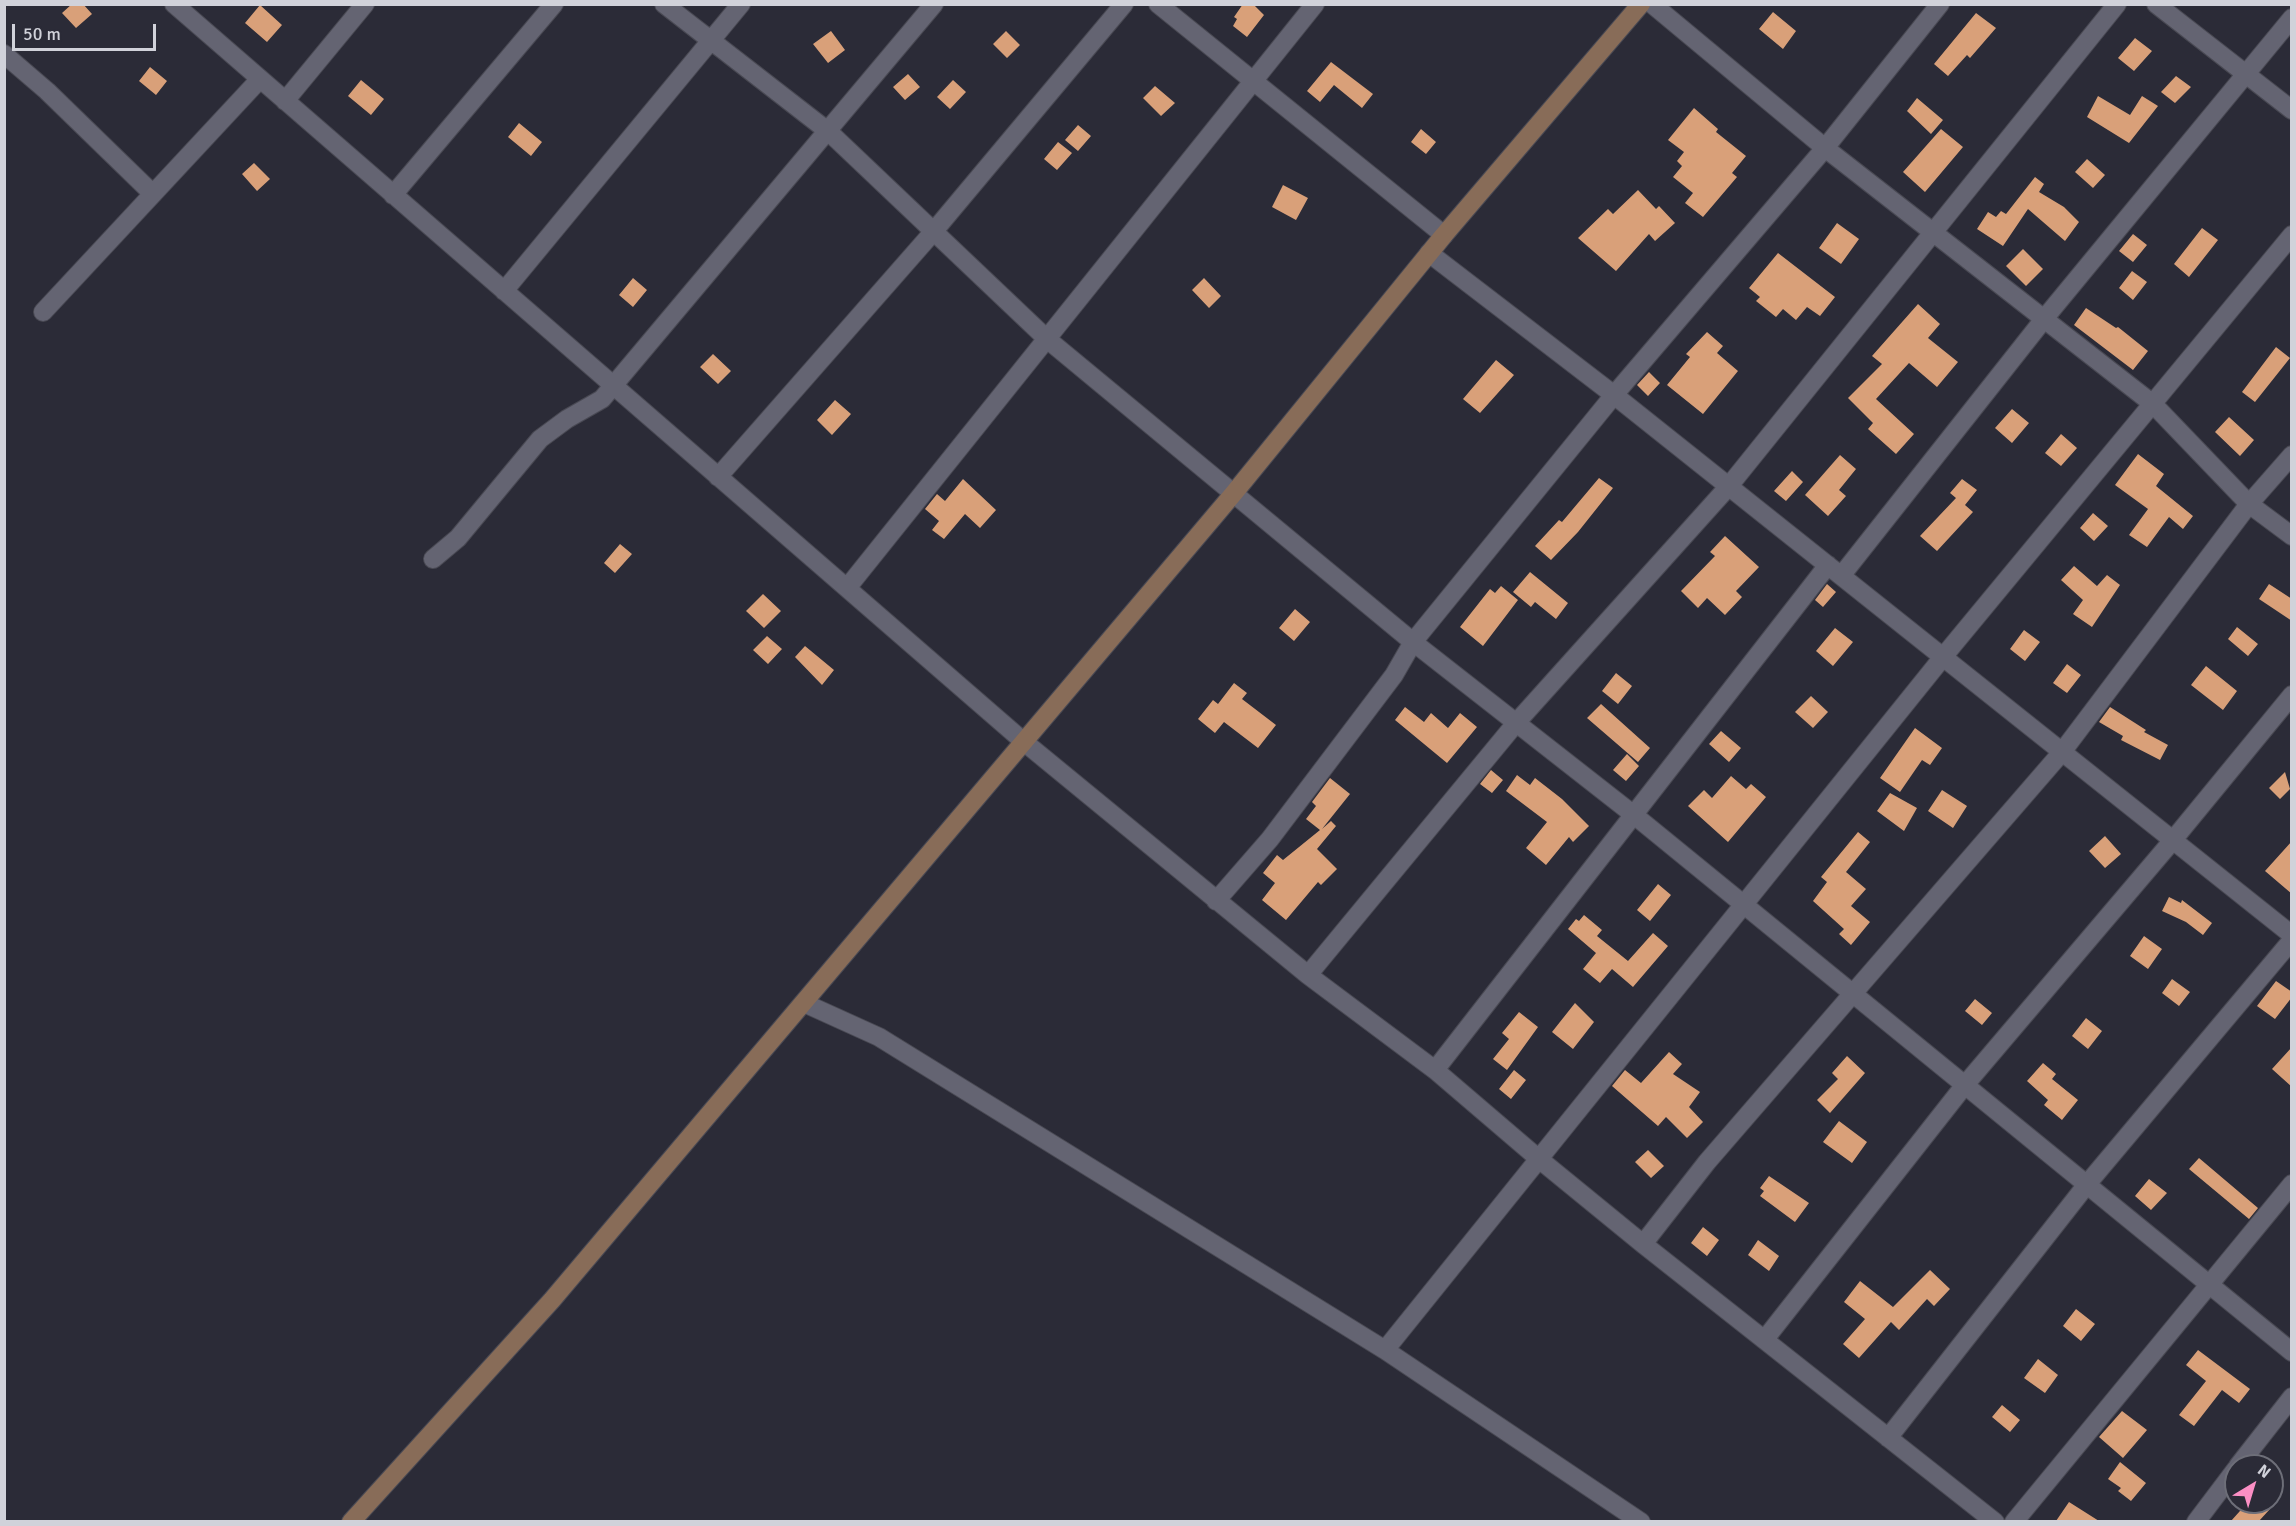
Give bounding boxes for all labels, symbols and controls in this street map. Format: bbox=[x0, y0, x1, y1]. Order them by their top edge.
scale bar bbox=[15, 12, 159, 50]
text: 50 m bbox=[23, 23, 61, 45]
north arrow bbox=[2224, 1454, 2284, 1514]
text: N bbox=[2253, 1460, 2274, 1483]

